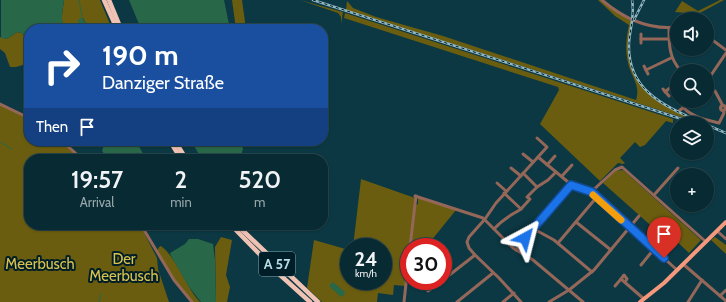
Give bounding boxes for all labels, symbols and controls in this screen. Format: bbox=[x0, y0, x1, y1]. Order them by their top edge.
map controls bbox=[670, 12, 714, 212]
button: sound bbox=[670, 12, 714, 56]
text: 190 m bbox=[102, 38, 178, 72]
icon: right bbox=[36, 40, 88, 92]
button: search bbox=[670, 64, 714, 108]
text: Danziger Straße bbox=[102, 72, 224, 94]
icon: arrive bbox=[76, 116, 98, 138]
button: layers bbox=[670, 116, 714, 160]
text: Then bbox=[36, 118, 68, 136]
text: 19:57 bbox=[71, 165, 123, 194]
text: 2 bbox=[175, 165, 187, 194]
text: 520 bbox=[239, 165, 281, 194]
button: + bbox=[670, 168, 714, 212]
text: Arrival bbox=[80, 194, 114, 210]
text: min bbox=[170, 194, 192, 210]
text: m bbox=[254, 194, 266, 210]
position arrow bbox=[504, 217, 546, 259]
pin bbox=[647, 217, 681, 258]
icon: arrive bbox=[653, 223, 675, 245]
speed limit sign: 30 bbox=[400, 238, 452, 290]
text: 24 bbox=[355, 247, 378, 271]
park label: Der Meerbusch bbox=[89, 250, 159, 285]
road number: A 57 bbox=[259, 252, 295, 276]
park label: Meerbusch bbox=[5, 255, 75, 273]
text: km/h bbox=[355, 267, 377, 280]

